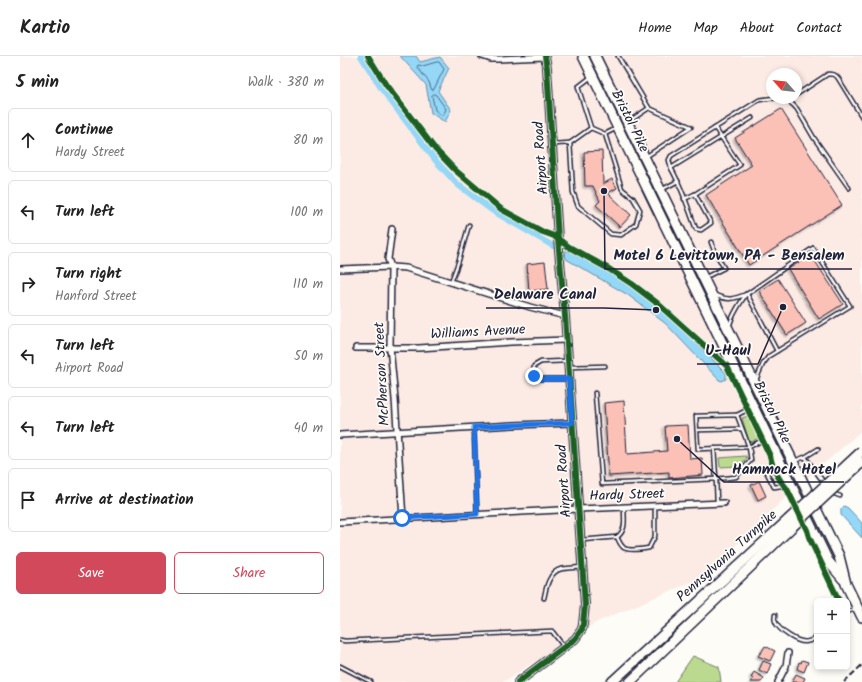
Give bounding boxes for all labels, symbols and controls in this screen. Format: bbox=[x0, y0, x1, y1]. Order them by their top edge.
text: Kartio bbox=[20, 13, 70, 43]
text: Home bbox=[638, 17, 672, 39]
text: Map bbox=[694, 17, 718, 39]
text: About bbox=[740, 17, 774, 39]
text: Contact bbox=[796, 17, 842, 39]
north arrow bbox=[766, 68, 802, 104]
text: 5 min bbox=[16, 69, 59, 96]
text: Walk · 380 m bbox=[248, 72, 324, 93]
street label: Bristol Pike bbox=[605, 86, 655, 157]
text: Continue bbox=[55, 118, 113, 142]
street label: Airport Road bbox=[527, 120, 555, 195]
icon: ahead bbox=[17, 129, 39, 151]
text: 80 m bbox=[293, 130, 323, 151]
text: Hardy Street bbox=[55, 142, 125, 163]
text: Turn left bbox=[55, 200, 115, 224]
icon: left bbox=[17, 201, 39, 223]
text: 100 m bbox=[290, 202, 323, 223]
callout: Motel 6 Levittown, PA - Bensalem bbox=[605, 242, 852, 269]
text: Motel 6 Levittown, PA - Bensalem bbox=[613, 244, 845, 268]
text: Turn right bbox=[55, 262, 122, 286]
icon: right bbox=[17, 273, 39, 295]
text: 110 m bbox=[293, 274, 323, 295]
callout: Delaware Canal bbox=[486, 281, 604, 308]
text: Delaware Canal bbox=[494, 283, 596, 307]
text: Hanford Street bbox=[55, 286, 136, 307]
street label: Williams Avenue bbox=[430, 318, 527, 345]
street label: McPherson Street bbox=[368, 321, 396, 427]
text: Turn left bbox=[55, 334, 115, 358]
callout: U-Haul bbox=[697, 337, 758, 364]
text: U-Haul bbox=[705, 339, 751, 363]
icon: left bbox=[17, 345, 39, 367]
text: 50 m bbox=[294, 346, 323, 367]
text: Airport Road bbox=[55, 358, 123, 379]
route end bbox=[525, 367, 543, 385]
street label: Bristol Pike bbox=[747, 377, 797, 448]
text: Turn left bbox=[55, 416, 115, 440]
icon: left bbox=[17, 417, 39, 439]
text: 40 m bbox=[294, 418, 323, 439]
street label: Airport Road bbox=[550, 443, 578, 518]
callout: Hammock Hotel bbox=[724, 455, 844, 482]
text: Hammock Hotel bbox=[732, 458, 836, 482]
street label: Hardy Street bbox=[589, 483, 666, 507]
text: Arrive at destination bbox=[55, 488, 194, 512]
icon: arrive bbox=[17, 489, 39, 511]
street label: Pennsylvania Turnpike bbox=[672, 504, 783, 607]
route start bbox=[393, 509, 411, 527]
button: Save bbox=[16, 552, 166, 594]
button: Share bbox=[174, 552, 324, 594]
map controls bbox=[814, 598, 850, 670]
button: + bbox=[814, 598, 850, 634]
button: − bbox=[814, 634, 850, 670]

